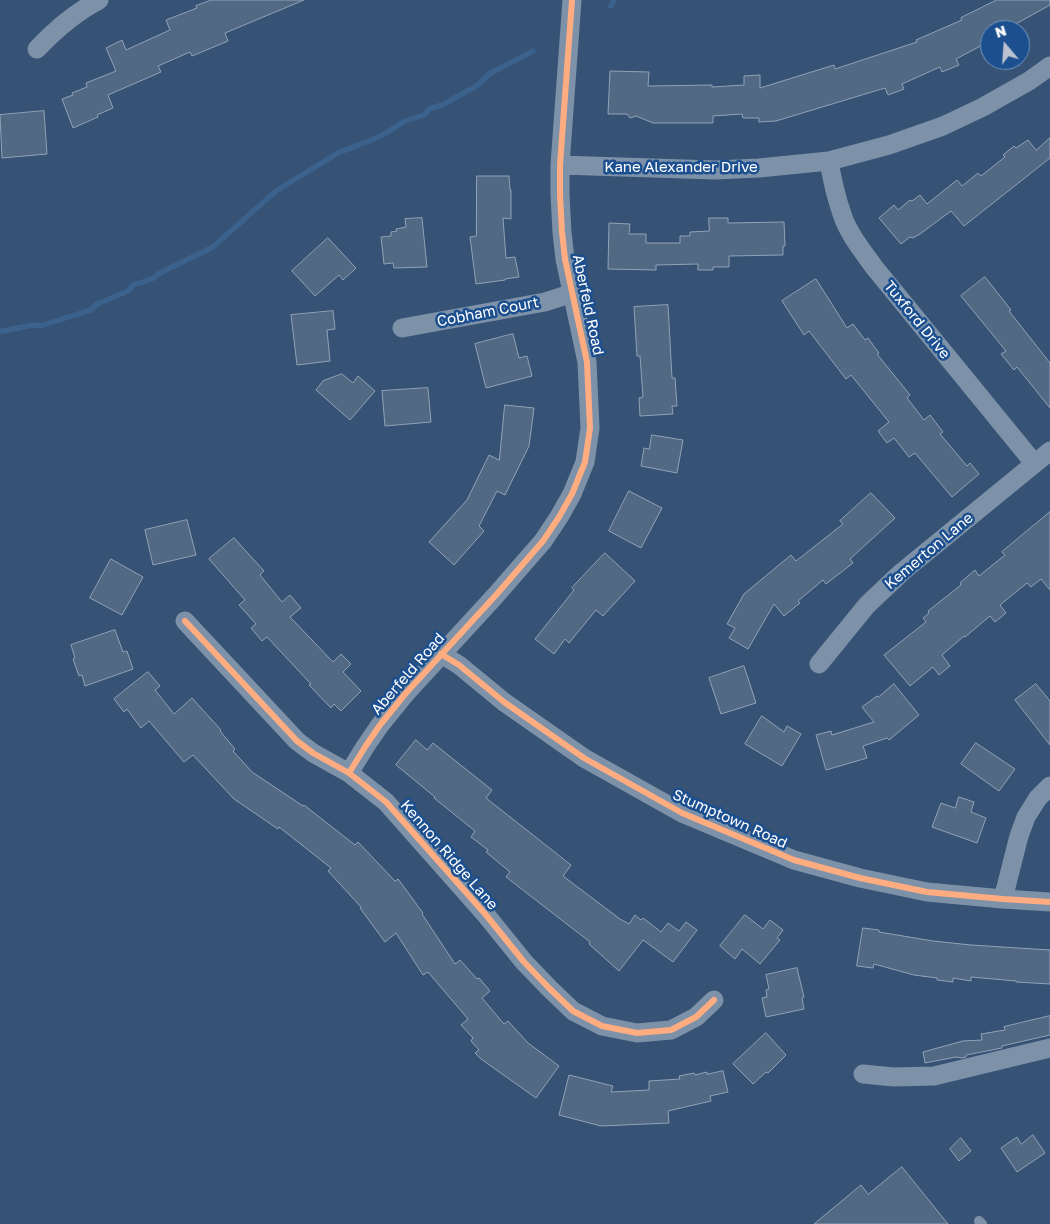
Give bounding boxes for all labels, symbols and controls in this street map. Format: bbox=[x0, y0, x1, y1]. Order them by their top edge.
north arrow bbox=[980, 20, 1030, 70]
text: N bbox=[993, 21, 1008, 41]
street label: Kane Alexander Drive bbox=[604, 158, 758, 176]
street label: Aberfeld Road bbox=[569, 253, 607, 357]
street label: Tuxford Drive bbox=[880, 277, 954, 363]
street label: Cobham Court bbox=[435, 293, 541, 331]
street label: Kemerton Lane bbox=[881, 509, 977, 593]
street label: Aberfeld Road bbox=[368, 629, 448, 719]
street label: Stumptown Road bbox=[670, 786, 790, 852]
street label: Kennon Ridge Lane bbox=[396, 796, 502, 914]

